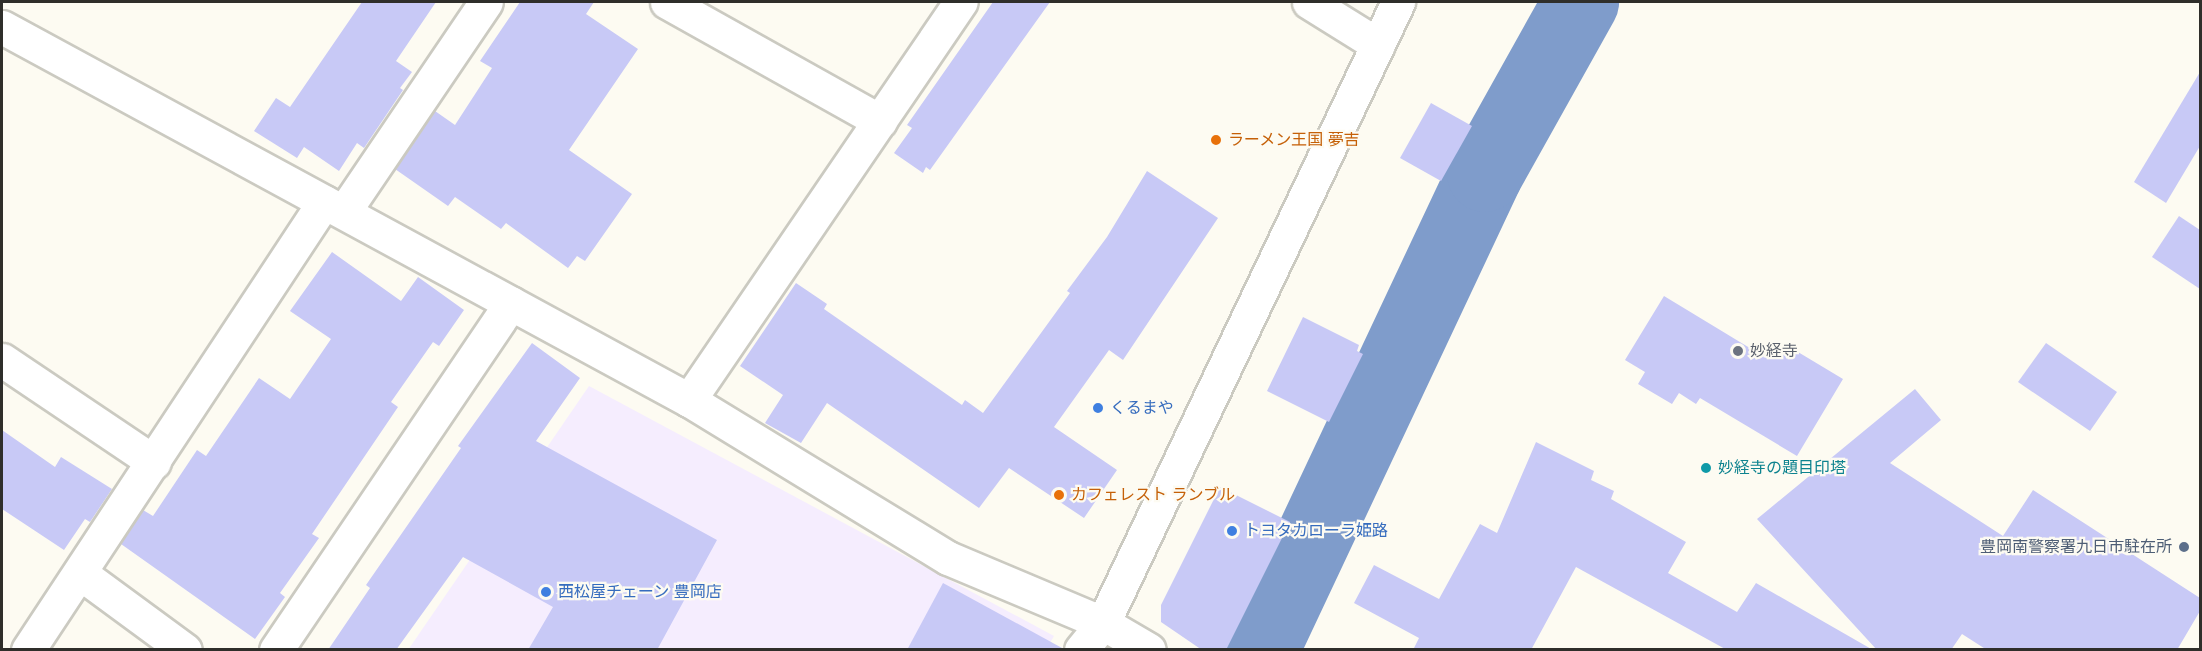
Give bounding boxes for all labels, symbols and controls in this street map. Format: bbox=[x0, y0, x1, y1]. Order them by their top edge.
place label: ラーメン王国 夢吉 bbox=[1228, 130, 1360, 150]
marker: ラーメン王国 夢吉 bbox=[1209, 133, 1223, 147]
place label: 妙経寺 bbox=[1750, 341, 1798, 361]
marker: 妙経寺 bbox=[1731, 344, 1745, 358]
place label: くるまや bbox=[1110, 398, 1174, 418]
marker: くるまや bbox=[1091, 401, 1105, 415]
place label: 妙経寺の題目印塔 bbox=[1718, 458, 1846, 478]
marker: 妙経寺の題目印塔 bbox=[1699, 461, 1713, 475]
place label: カフェレスト ランブル bbox=[1071, 485, 1235, 505]
marker: カフェレスト ランブル bbox=[1052, 488, 1066, 502]
place label: トヨタカローラ姫路 bbox=[1244, 521, 1388, 541]
marker: トヨタカローラ姫路 bbox=[1225, 524, 1239, 538]
place label: 豊岡南警察署九日市駐在所 bbox=[1980, 537, 2172, 557]
marker: 豊岡南警察署九日市駐在所 bbox=[2177, 540, 2191, 554]
place label: 西松屋チェーン 豊岡店 bbox=[558, 582, 722, 602]
marker: 西松屋チェーン 豊岡店 bbox=[539, 585, 553, 599]

